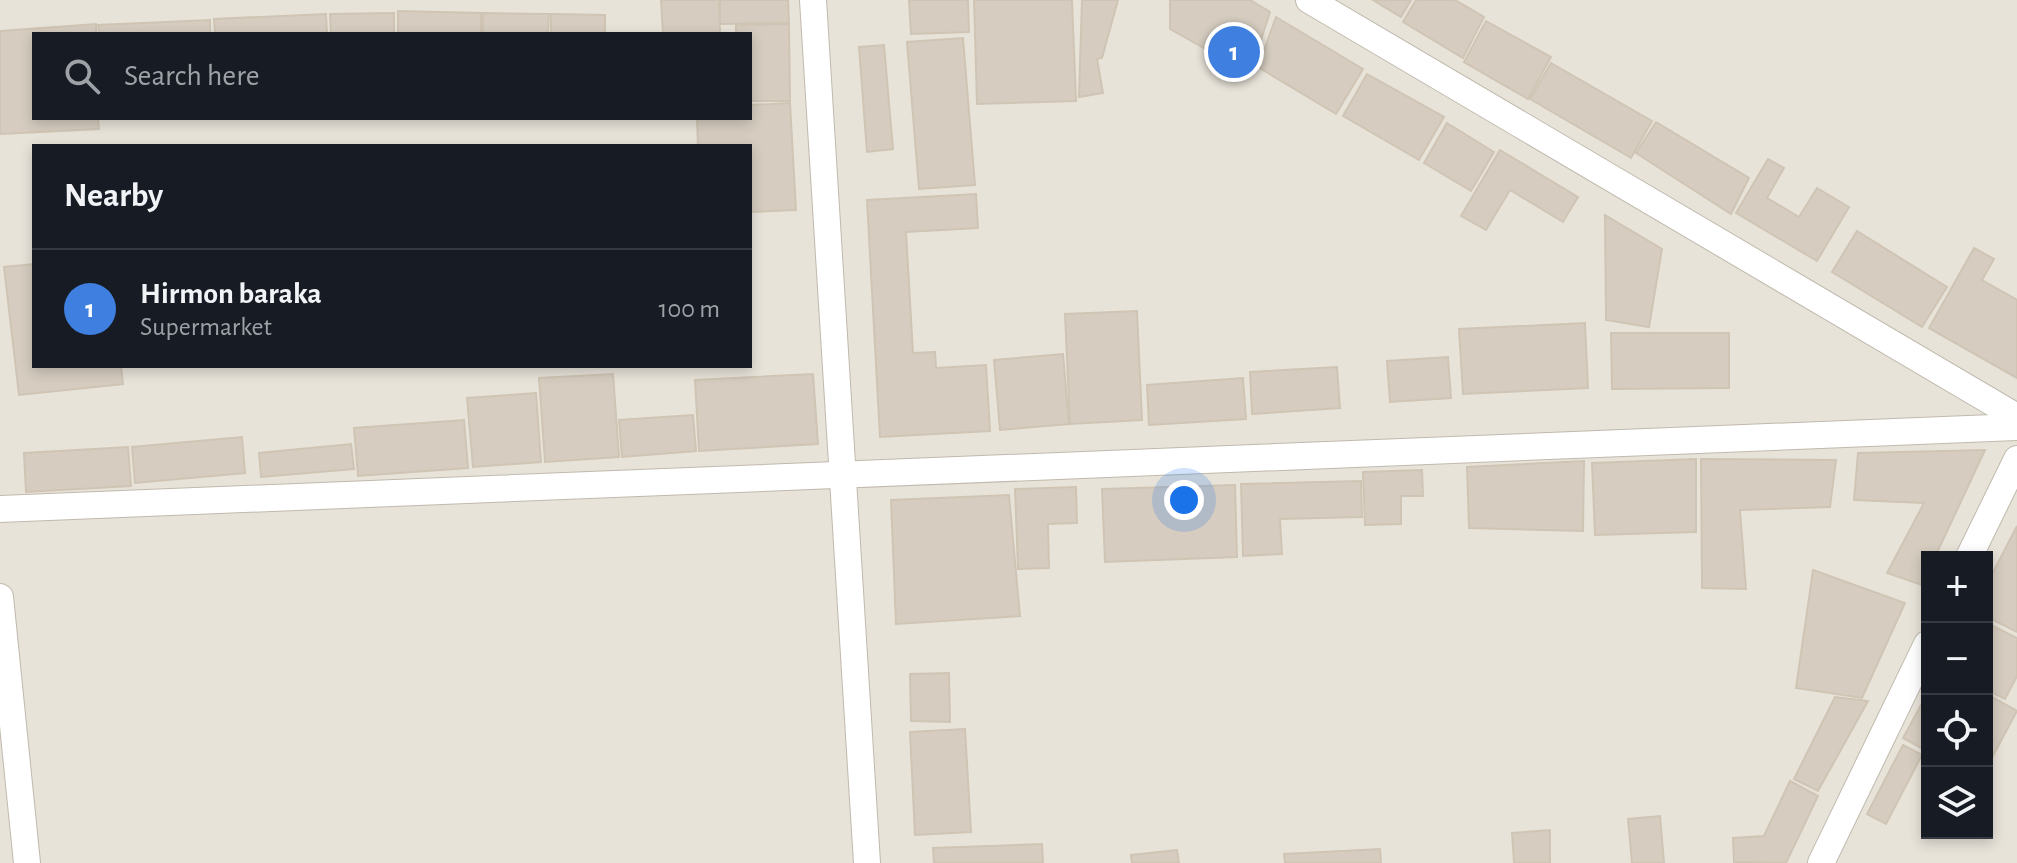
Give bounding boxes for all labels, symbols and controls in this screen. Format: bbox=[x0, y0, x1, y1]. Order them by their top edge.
pin: 1 bbox=[1208, 22, 1260, 82]
search box bbox=[32, 32, 752, 120]
icon: search bbox=[60, 54, 104, 98]
text: Search here bbox=[124, 61, 260, 91]
text: Nearby bbox=[64, 179, 163, 213]
text: Hirmon baraka bbox=[140, 279, 322, 309]
text: 1 bbox=[85, 296, 95, 322]
text: 100 m bbox=[659, 296, 720, 322]
text: Supermarket bbox=[140, 314, 272, 340]
your location bbox=[1164, 480, 1204, 520]
map controls bbox=[1921, 551, 1993, 839]
button: + bbox=[1921, 551, 1993, 623]
button: − bbox=[1921, 623, 1993, 695]
button: locate bbox=[1921, 695, 1993, 767]
button: layers bbox=[1921, 767, 1993, 839]

